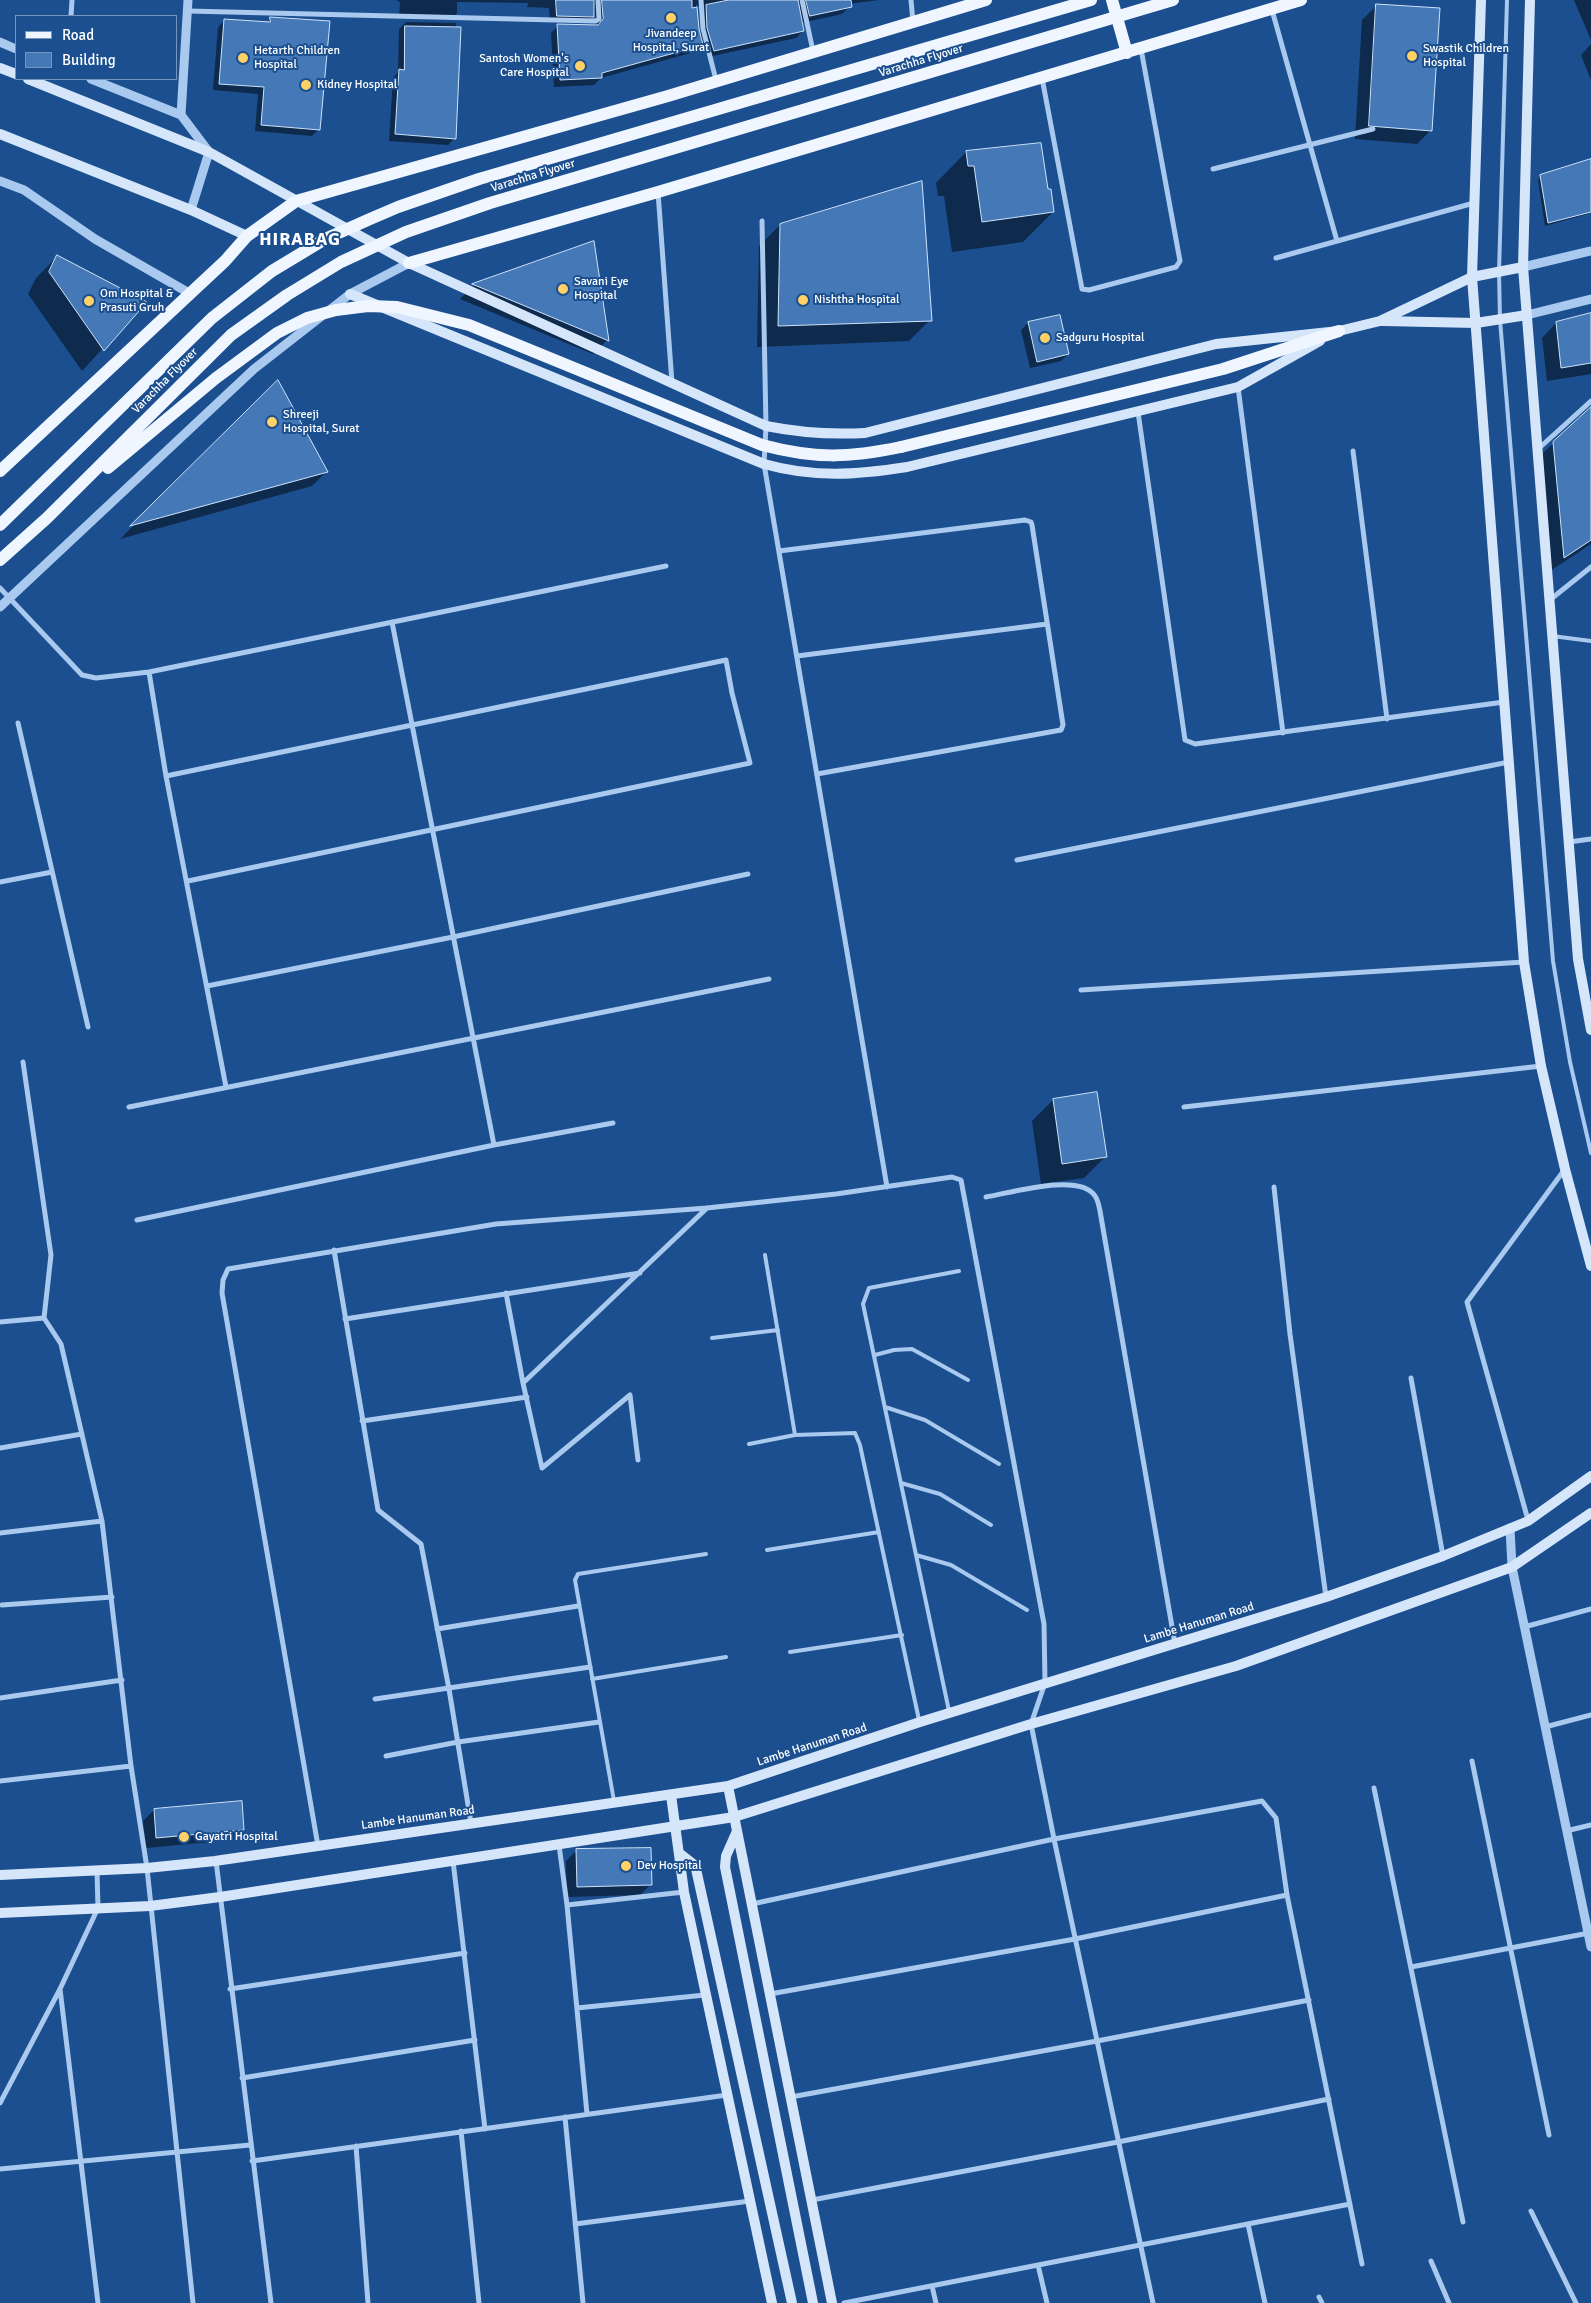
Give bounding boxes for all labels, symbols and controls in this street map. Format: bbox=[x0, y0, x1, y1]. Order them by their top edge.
marker: Jivandeep Hospital, Surat bbox=[664, 11, 678, 25]
legend bbox=[15, 15, 178, 80]
text: Road bbox=[62, 26, 94, 44]
place label: Jivandeep Hospital, Surat bbox=[633, 27, 709, 55]
street label: Varachha Flyover bbox=[877, 41, 965, 81]
place label: Swastik Children Hospital bbox=[1423, 42, 1509, 70]
place label: Hetarth Children Hospital bbox=[254, 44, 340, 72]
marker: Swastik Children Hospital bbox=[1405, 49, 1419, 63]
text: Building bbox=[62, 51, 116, 69]
marker: Hetarth Children Hospital bbox=[236, 51, 250, 65]
place label: Santosh Women's Care Hospital bbox=[479, 52, 569, 80]
marker: Santosh Women's Care Hospital bbox=[573, 59, 587, 73]
marker: Kidney Hospital bbox=[299, 78, 313, 92]
place label: Kidney Hospital bbox=[317, 78, 397, 92]
street label: Varachha Flyover bbox=[489, 156, 577, 196]
district label: HIRABAG bbox=[258, 229, 342, 251]
place label: Savani Eye Hospital bbox=[574, 275, 629, 303]
marker: Savani Eye Hospital bbox=[556, 282, 570, 296]
place label: Om Hospital & Prasuti Gruh bbox=[100, 287, 173, 315]
marker: Nishtha Hospital bbox=[796, 293, 810, 307]
place label: Nishtha Hospital bbox=[814, 293, 900, 307]
marker: Om Hospital & Prasuti Gruh bbox=[82, 294, 96, 308]
marker: Sadguru Hospital bbox=[1038, 331, 1052, 345]
place label: Sadguru Hospital bbox=[1056, 331, 1145, 345]
street label: Varachha Flyover bbox=[129, 345, 201, 417]
place label: Shreeji Hospital, Surat bbox=[283, 408, 360, 436]
marker: Shreeji Hospital, Surat bbox=[265, 415, 279, 429]
street label: Lambe Hanuman Road bbox=[1142, 1599, 1256, 1647]
street label: Lambe Hanuman Road bbox=[755, 1720, 869, 1770]
street label: Lambe Hanuman Road bbox=[360, 1803, 476, 1833]
marker: Gayatri Hospital bbox=[177, 1830, 191, 1844]
place label: Gayatri Hospital bbox=[195, 1830, 278, 1844]
marker: Dev Hospital bbox=[619, 1859, 633, 1873]
place label: Dev Hospital bbox=[637, 1859, 702, 1873]

